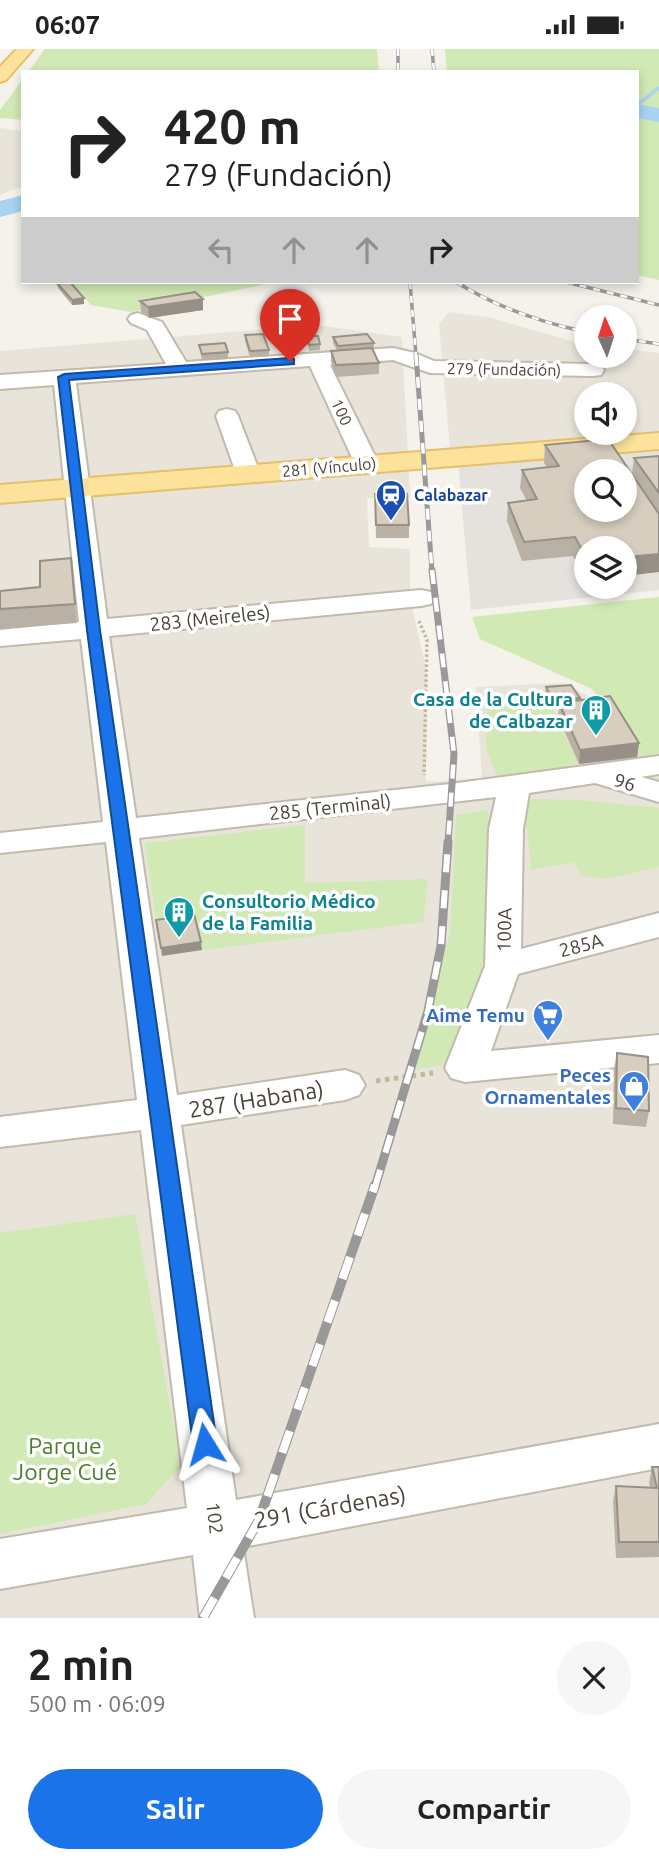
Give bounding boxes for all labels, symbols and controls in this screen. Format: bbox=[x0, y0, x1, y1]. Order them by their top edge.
text: 06:07 bbox=[35, 10, 100, 39]
icon: right bbox=[49, 98, 140, 189]
text: 420 m bbox=[164, 98, 301, 153]
text: 279 (Fundación) bbox=[164, 156, 393, 192]
icon: left bbox=[202, 231, 240, 269]
icon: ahead bbox=[275, 231, 313, 269]
icon: ahead bbox=[348, 231, 386, 269]
icon: right bbox=[421, 231, 459, 269]
pin bbox=[260, 289, 320, 361]
icon: arrive bbox=[271, 300, 309, 338]
north arrow bbox=[574, 305, 637, 367]
map controls bbox=[574, 305, 637, 599]
street label: 279 (Fundación) bbox=[447, 359, 561, 380]
button: sound bbox=[574, 382, 637, 445]
street label: 100 bbox=[328, 396, 356, 428]
street label: 281 (Vínculo) bbox=[281, 454, 377, 481]
button: search bbox=[574, 459, 637, 522]
station icon: Calabazar bbox=[374, 478, 408, 522]
place label: Calabazar bbox=[414, 486, 488, 504]
button: layers bbox=[574, 536, 637, 599]
street label: 283 (Meireles) bbox=[149, 601, 271, 635]
place label: Casa de la Cultura de Calbazar bbox=[413, 688, 573, 732]
building icon: Casa de la Cultura de Calbazar bbox=[579, 693, 613, 737]
street label: 96 bbox=[612, 768, 638, 796]
street label: 285 (Terminal) bbox=[268, 790, 392, 824]
place label: Consultorio Médico de la Familia bbox=[202, 890, 376, 934]
building icon: Consultorio Médico de la Familia bbox=[162, 895, 196, 939]
street label: 100A bbox=[493, 907, 515, 952]
street label: 285A bbox=[557, 928, 606, 961]
supermarket icon: Aime Temu bbox=[531, 998, 565, 1042]
place label: Aime Temu bbox=[426, 1004, 525, 1026]
place label: Peces Ornamentales bbox=[484, 1064, 611, 1108]
shop icon: Peces Ornamentales bbox=[617, 1069, 651, 1113]
street label: 287 (Habana) bbox=[187, 1076, 325, 1123]
position arrow bbox=[168, 1407, 242, 1481]
park label: Parque Jorge Cué bbox=[13, 1433, 117, 1484]
street label: 291 (Cárdenas) bbox=[252, 1481, 408, 1534]
street label: 102 bbox=[202, 1501, 228, 1535]
text: 2 min bbox=[28, 1641, 134, 1688]
button: close bbox=[557, 1641, 631, 1715]
text: 500 m · 06:09 bbox=[28, 1691, 166, 1716]
button: Salir bbox=[28, 1769, 323, 1849]
button: Compartir bbox=[337, 1769, 631, 1849]

